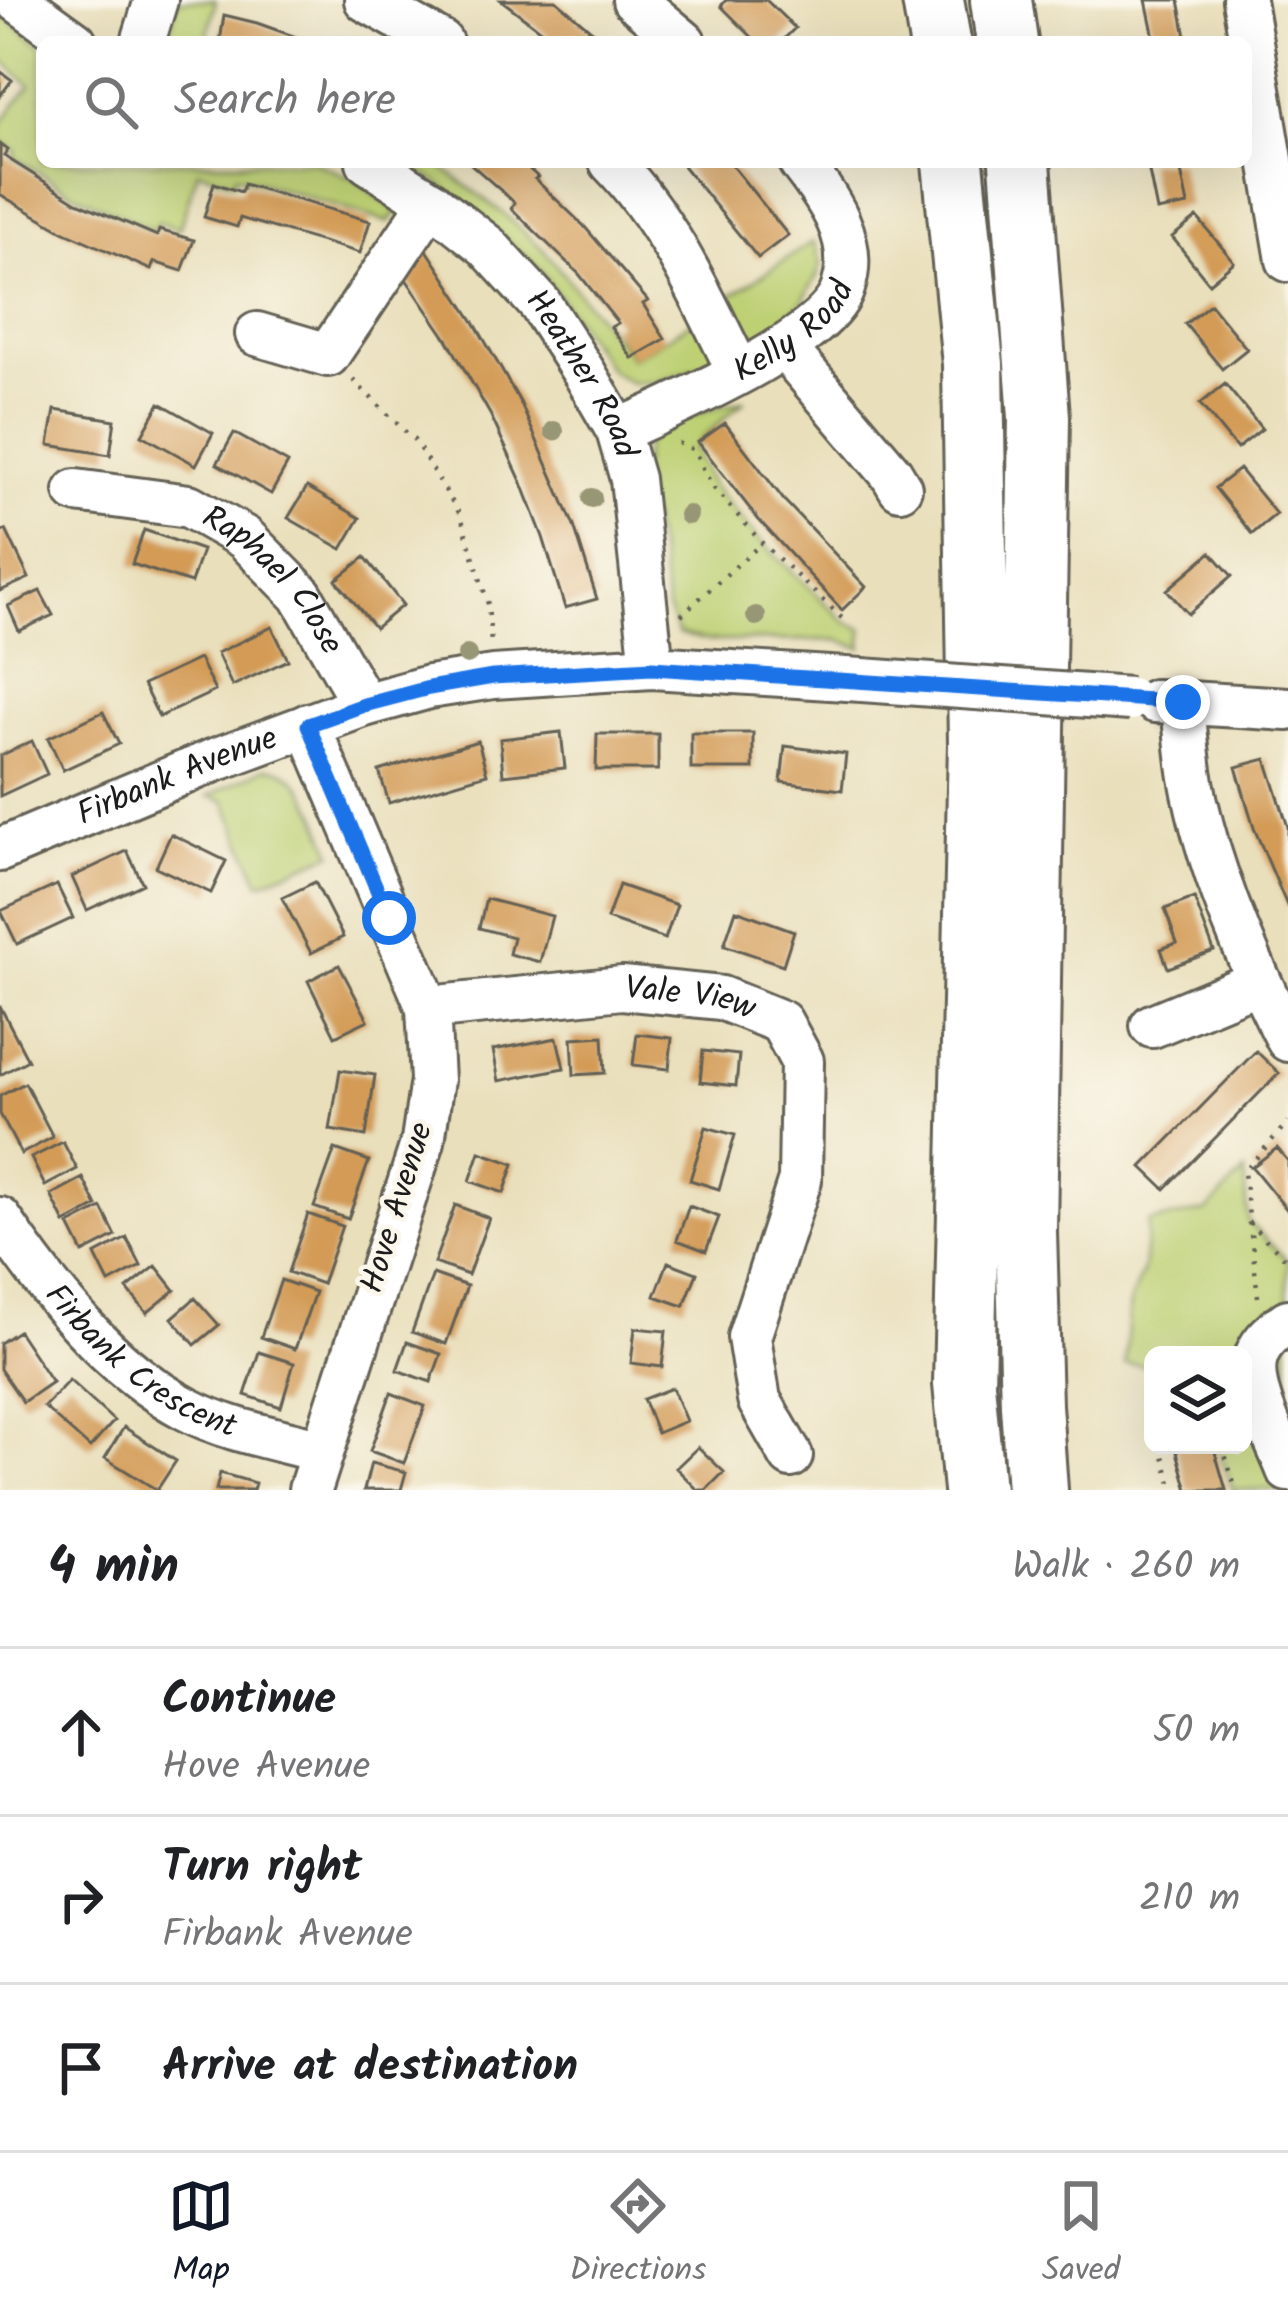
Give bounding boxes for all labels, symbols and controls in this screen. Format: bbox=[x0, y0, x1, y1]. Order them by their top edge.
search box bbox=[36, 36, 1252, 168]
text: Search here bbox=[174, 66, 396, 138]
icon: search bbox=[78, 69, 144, 135]
street label: Kelly Road bbox=[724, 272, 870, 398]
street label: Heather Road bbox=[512, 277, 651, 465]
street label: Raphael Close bbox=[192, 492, 357, 665]
route end bbox=[1156, 675, 1210, 729]
street label: Firbank Avenue bbox=[69, 712, 285, 841]
route start bbox=[362, 891, 416, 945]
street label: Vale View bbox=[622, 962, 764, 1036]
street label: Hove Avenue bbox=[347, 1116, 449, 1300]
street label: Firbank Crescent bbox=[30, 1272, 244, 1454]
map controls bbox=[1144, 1346, 1252, 1454]
button: layers bbox=[1144, 1346, 1252, 1454]
text: 4 min bbox=[48, 1528, 179, 1609]
text: Walk · 260 m bbox=[1012, 1537, 1240, 1599]
text: Continue bbox=[162, 1665, 336, 1737]
icon: ahead bbox=[48, 1699, 114, 1765]
text: 50 m bbox=[1153, 1701, 1240, 1763]
text: Hove Avenue bbox=[162, 1737, 370, 1799]
text: Turn right bbox=[162, 1833, 362, 1905]
icon: right bbox=[48, 1867, 114, 1933]
text: 210 m bbox=[1139, 1869, 1240, 1931]
text: Firbank Avenue bbox=[162, 1905, 413, 1967]
text: Arrive at destination bbox=[162, 2032, 578, 2104]
icon: arrive bbox=[48, 2035, 114, 2101]
tab: Map bbox=[168, 2173, 234, 2298]
tab: Directions bbox=[569, 2173, 706, 2298]
tab: Saved bbox=[1042, 2173, 1120, 2298]

